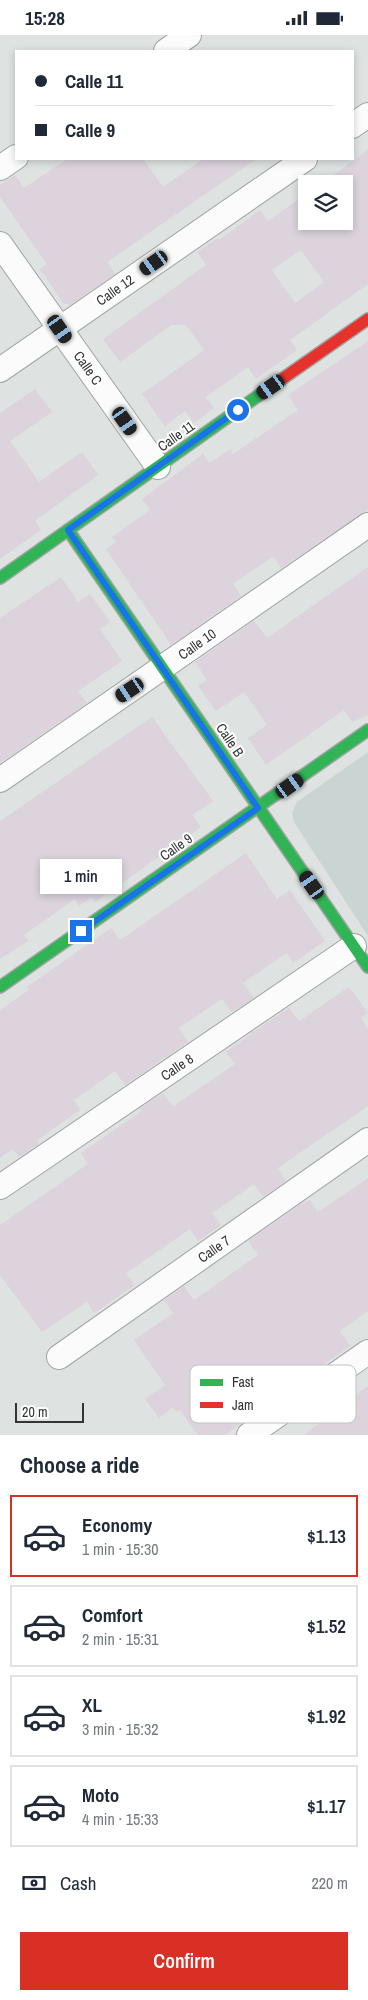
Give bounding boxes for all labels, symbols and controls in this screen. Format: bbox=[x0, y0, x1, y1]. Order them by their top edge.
text: 15:28 bbox=[25, 5, 65, 31]
text: Calle 11 bbox=[65, 68, 123, 94]
text: Calle 9 bbox=[65, 117, 115, 143]
map controls bbox=[298, 175, 353, 230]
button: layers bbox=[298, 175, 353, 230]
car bbox=[137, 248, 170, 278]
street label: Calle 12 bbox=[93, 271, 137, 309]
car bbox=[45, 312, 74, 346]
street label: Calle C bbox=[70, 347, 106, 389]
car bbox=[254, 372, 287, 402]
route start bbox=[227, 399, 249, 421]
car bbox=[110, 404, 139, 438]
street label: Calle 11 bbox=[154, 416, 199, 455]
street label: Calle 10 bbox=[175, 625, 219, 663]
car bbox=[113, 675, 146, 705]
street label: Calle B bbox=[212, 720, 248, 761]
car bbox=[273, 771, 306, 801]
street label: Calle 9 bbox=[156, 829, 196, 865]
callout: 1 min bbox=[40, 859, 122, 893]
text: 1 min bbox=[64, 865, 98, 887]
car bbox=[297, 868, 326, 902]
route end bbox=[70, 920, 92, 942]
street label: Calle 8 bbox=[157, 1050, 197, 1084]
street label: Calle 7 bbox=[194, 1231, 234, 1267]
legend bbox=[190, 1365, 356, 1423]
text: Fast bbox=[232, 1373, 254, 1391]
text: Jam bbox=[232, 1396, 254, 1414]
scale bar bbox=[15, 1400, 84, 1423]
text: 20 m bbox=[22, 1403, 48, 1421]
text: Choose a ride bbox=[20, 1450, 139, 1480]
text: Economy bbox=[82, 1512, 152, 1538]
icon: car bbox=[22, 1514, 67, 1559]
text: $1.13 bbox=[307, 1523, 346, 1549]
text: 1 min · 15:30 bbox=[82, 1538, 159, 1560]
text: Comfort bbox=[82, 1602, 143, 1628]
icon: car bbox=[22, 1604, 67, 1649]
text: $1.52 bbox=[307, 1613, 346, 1639]
text: 2 min · 15:31 bbox=[82, 1628, 159, 1650]
text: XL bbox=[82, 1692, 102, 1718]
icon: car bbox=[22, 1694, 67, 1739]
text: $1.92 bbox=[307, 1703, 346, 1729]
text: 3 min · 15:32 bbox=[82, 1718, 159, 1740]
text: Moto bbox=[82, 1782, 119, 1808]
icon: car bbox=[22, 1784, 67, 1829]
text: $1.17 bbox=[307, 1793, 346, 1819]
text: 4 min · 15:33 bbox=[82, 1808, 159, 1830]
icon: cash bbox=[20, 1869, 48, 1897]
text: Cash bbox=[60, 1870, 96, 1896]
text: 220 m bbox=[312, 1872, 348, 1894]
button: Confirm bbox=[20, 1932, 348, 1990]

